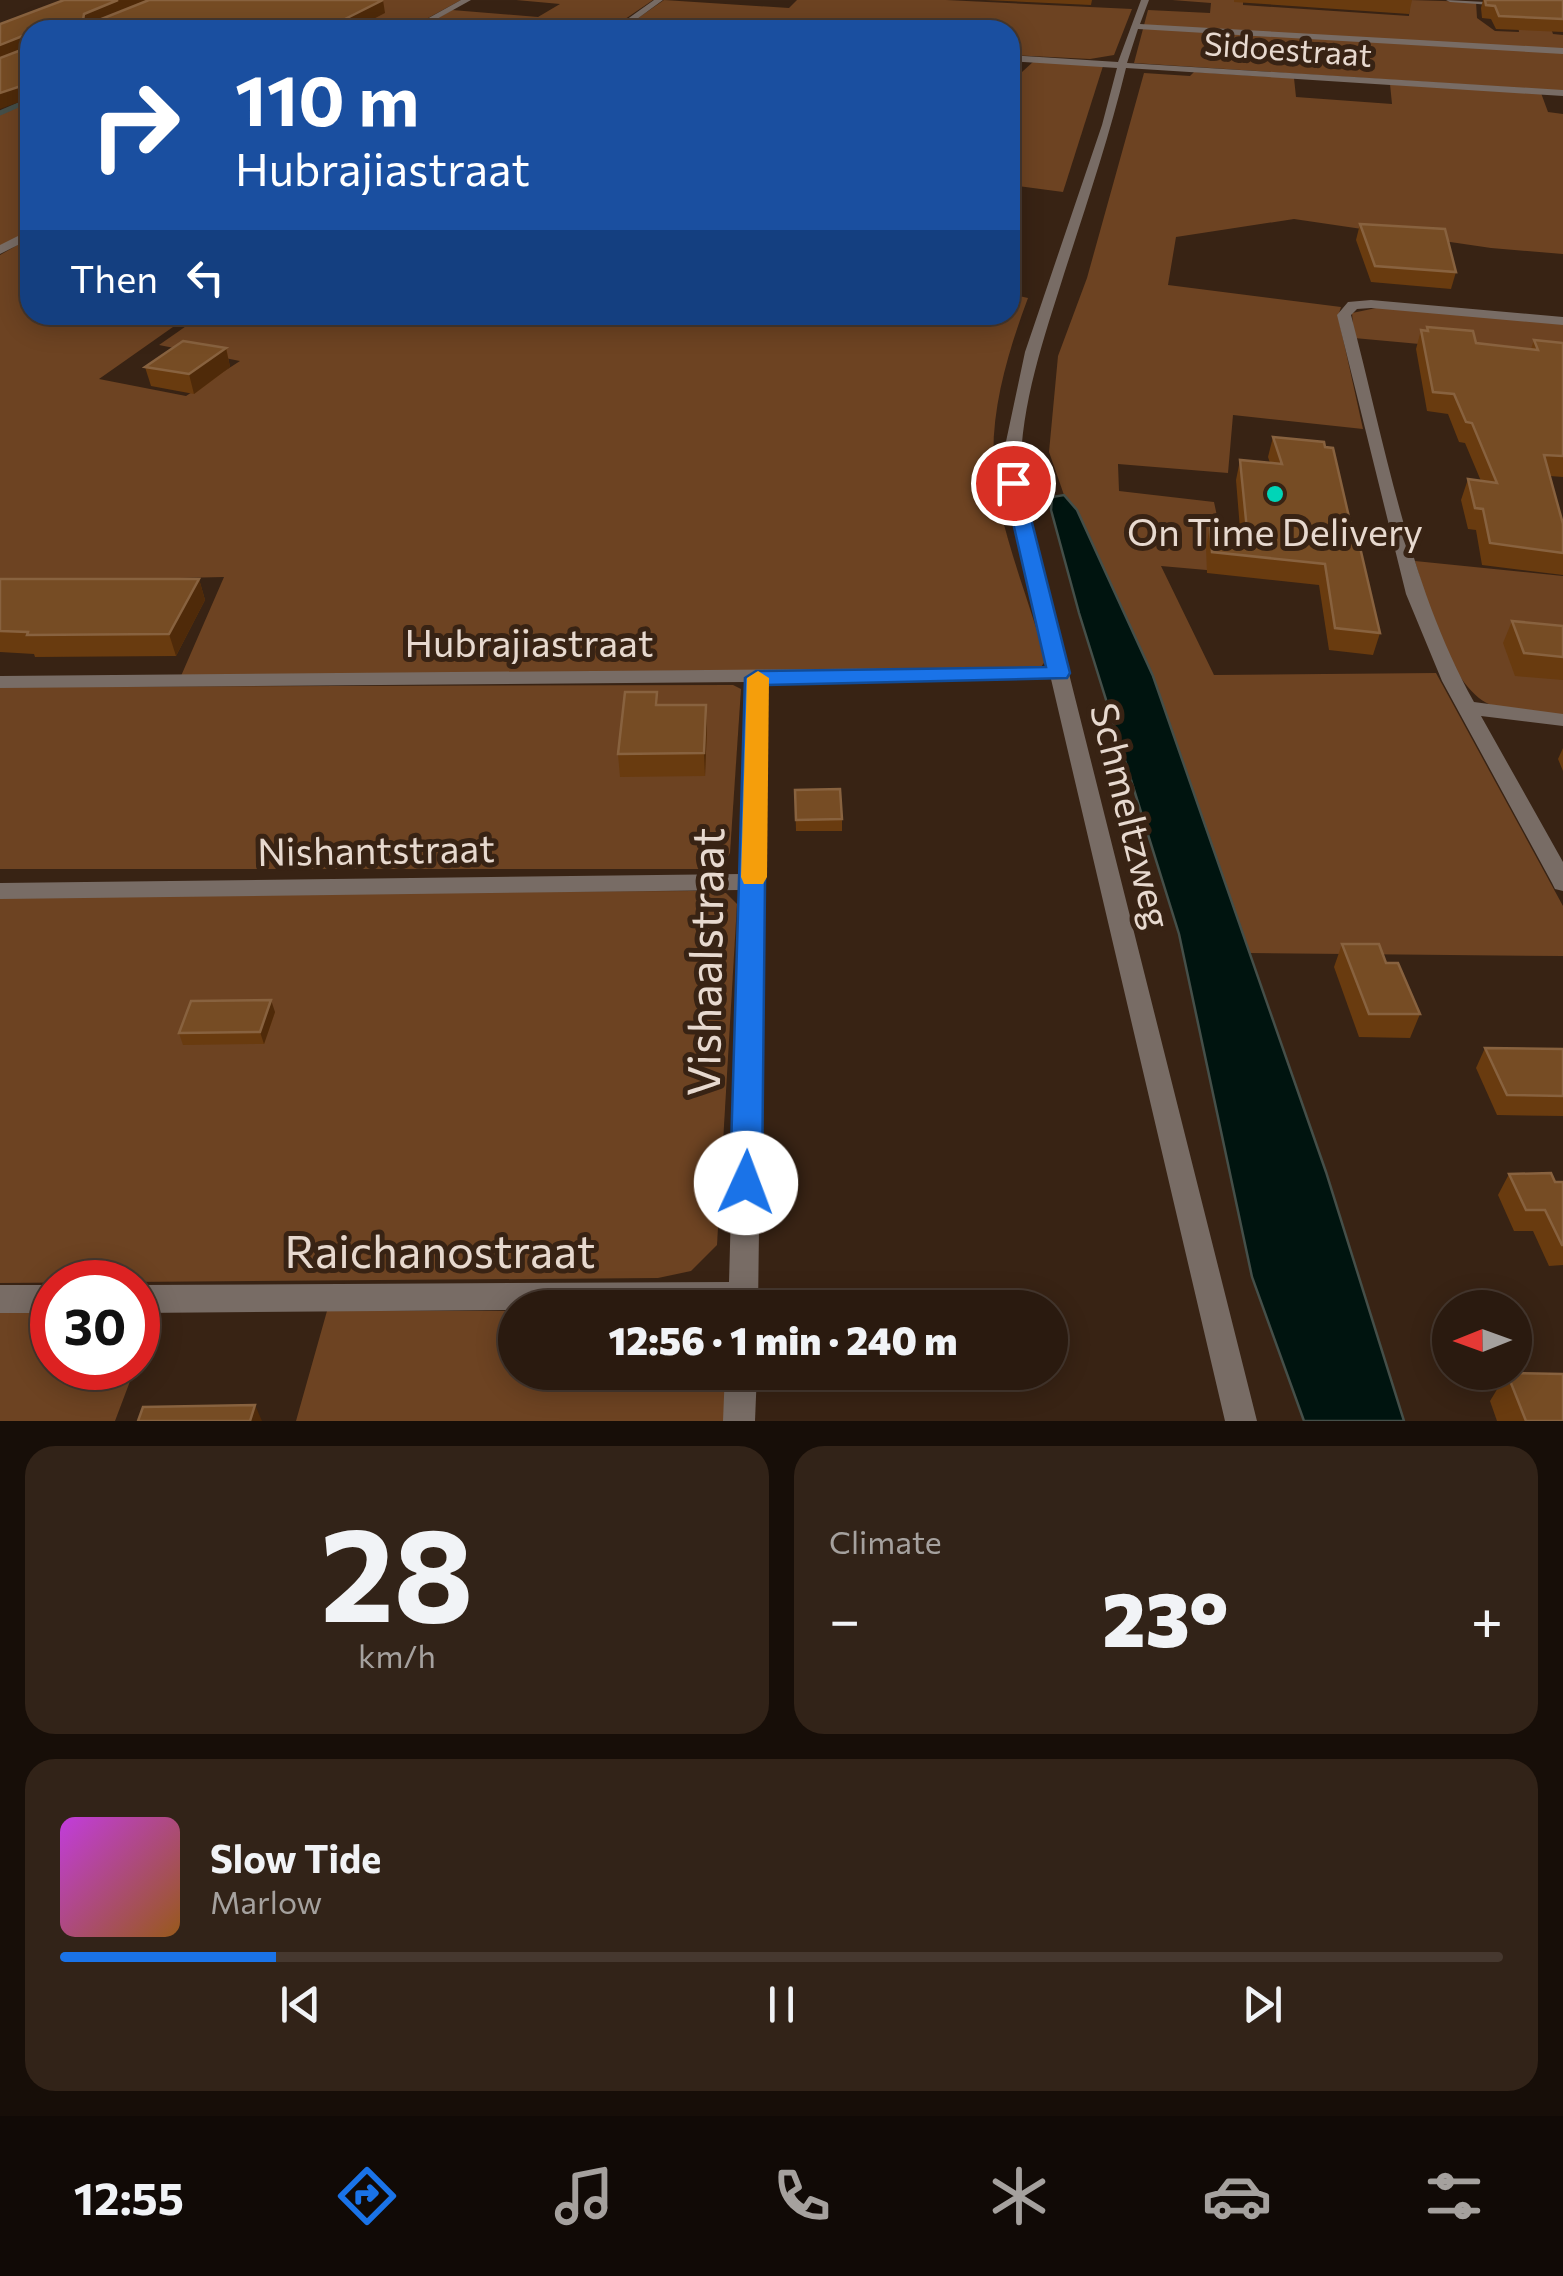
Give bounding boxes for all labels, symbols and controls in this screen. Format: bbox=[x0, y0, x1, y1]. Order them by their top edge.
street label: Sidoestraat bbox=[1203, 22, 1373, 74]
text: 110 m bbox=[235, 55, 419, 140]
icon: right bbox=[70, 60, 200, 190]
text: Hubrajiastraat bbox=[235, 140, 530, 195]
icon: left bbox=[178, 250, 233, 305]
text: Then bbox=[70, 254, 158, 301]
pin bbox=[971, 441, 1056, 526]
icon: arrive bbox=[986, 456, 1041, 511]
marker: On Time Delivery bbox=[1264, 483, 1286, 505]
place label: On Time Delivery bbox=[1127, 507, 1423, 554]
street label: Hubrajiastraat bbox=[404, 618, 654, 665]
street label: Schmeltzweg bbox=[1082, 698, 1183, 933]
street label: Nishantstraat bbox=[257, 823, 495, 874]
street label: Vishaalstraat bbox=[674, 827, 733, 1097]
position arrow bbox=[694, 1131, 798, 1235]
street label: Raichanostraat bbox=[285, 1222, 595, 1277]
speed limit sign: 30 bbox=[30, 1260, 160, 1390]
north arrow bbox=[1432, 1290, 1532, 1390]
map controls bbox=[1432, 1290, 1532, 1390]
text: 12:56 · 1 min · 240 m bbox=[609, 1316, 957, 1363]
text: 28 bbox=[320, 1490, 474, 1649]
text: Climate bbox=[829, 1521, 942, 1561]
text: 23° bbox=[1102, 1571, 1229, 1662]
text: − bbox=[829, 1584, 860, 1651]
text: + bbox=[1471, 1584, 1503, 1651]
text: km/h bbox=[358, 1635, 436, 1675]
text: Slow Tide bbox=[210, 1834, 381, 1881]
text: Marlow bbox=[210, 1881, 322, 1921]
icon: previous bbox=[273, 1977, 328, 2032]
icon: pause bbox=[754, 1977, 809, 2032]
icon: next bbox=[1235, 1977, 1290, 2032]
icon: directions bbox=[332, 2161, 402, 2231]
icon: music bbox=[549, 2161, 619, 2231]
icon: phone bbox=[767, 2161, 837, 2231]
icon: climate bbox=[984, 2161, 1054, 2231]
icon: car bbox=[1202, 2161, 1272, 2231]
icon: filters bbox=[1419, 2161, 1489, 2231]
text: 12:55 bbox=[74, 2169, 184, 2224]

